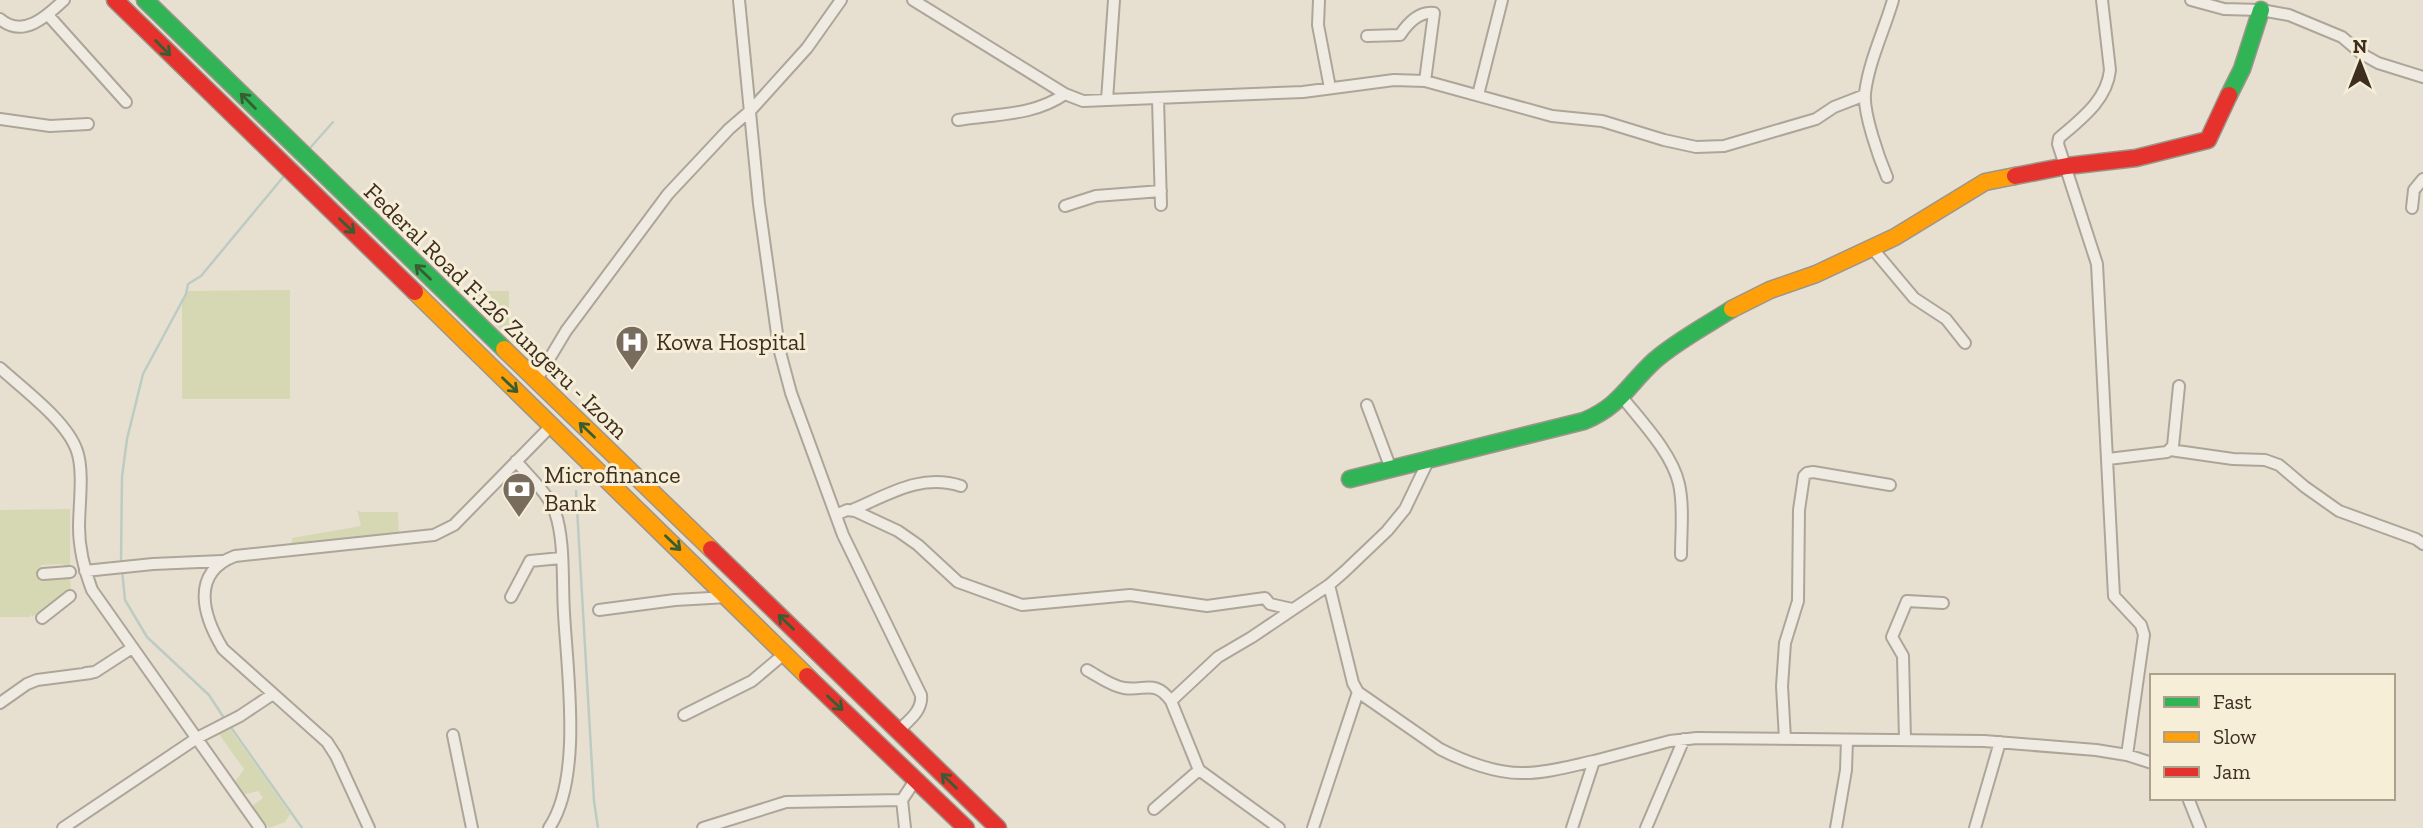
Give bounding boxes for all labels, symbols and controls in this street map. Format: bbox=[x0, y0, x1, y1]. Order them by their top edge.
north arrow bbox=[2325, 28, 2395, 98]
text: N bbox=[2353, 35, 2367, 58]
one-way arrow bbox=[155, 39, 172, 56]
one-way arrow bbox=[240, 93, 257, 110]
street label: Federal Road F.126 Zungeru - Izom bbox=[358, 177, 635, 445]
one-way arrow bbox=[338, 218, 355, 235]
one-way arrow bbox=[415, 263, 432, 280]
hospital icon: Kowa Hospital bbox=[613, 323, 651, 372]
place label: Kowa Hospital bbox=[656, 327, 806, 356]
one-way arrow bbox=[502, 376, 519, 393]
one-way arrow bbox=[578, 422, 595, 439]
place label: Microfinance Bank bbox=[544, 460, 681, 517]
bank icon: Microfinance Bank bbox=[500, 470, 538, 519]
one-way arrow bbox=[665, 535, 682, 552]
one-way arrow bbox=[777, 614, 794, 631]
legend bbox=[2150, 674, 2395, 800]
text: Fast bbox=[2213, 689, 2252, 714]
one-way arrow bbox=[826, 695, 844, 711]
text: Slow bbox=[2213, 724, 2256, 749]
text: Jam bbox=[2213, 759, 2250, 784]
one-way arrow bbox=[941, 772, 958, 789]

